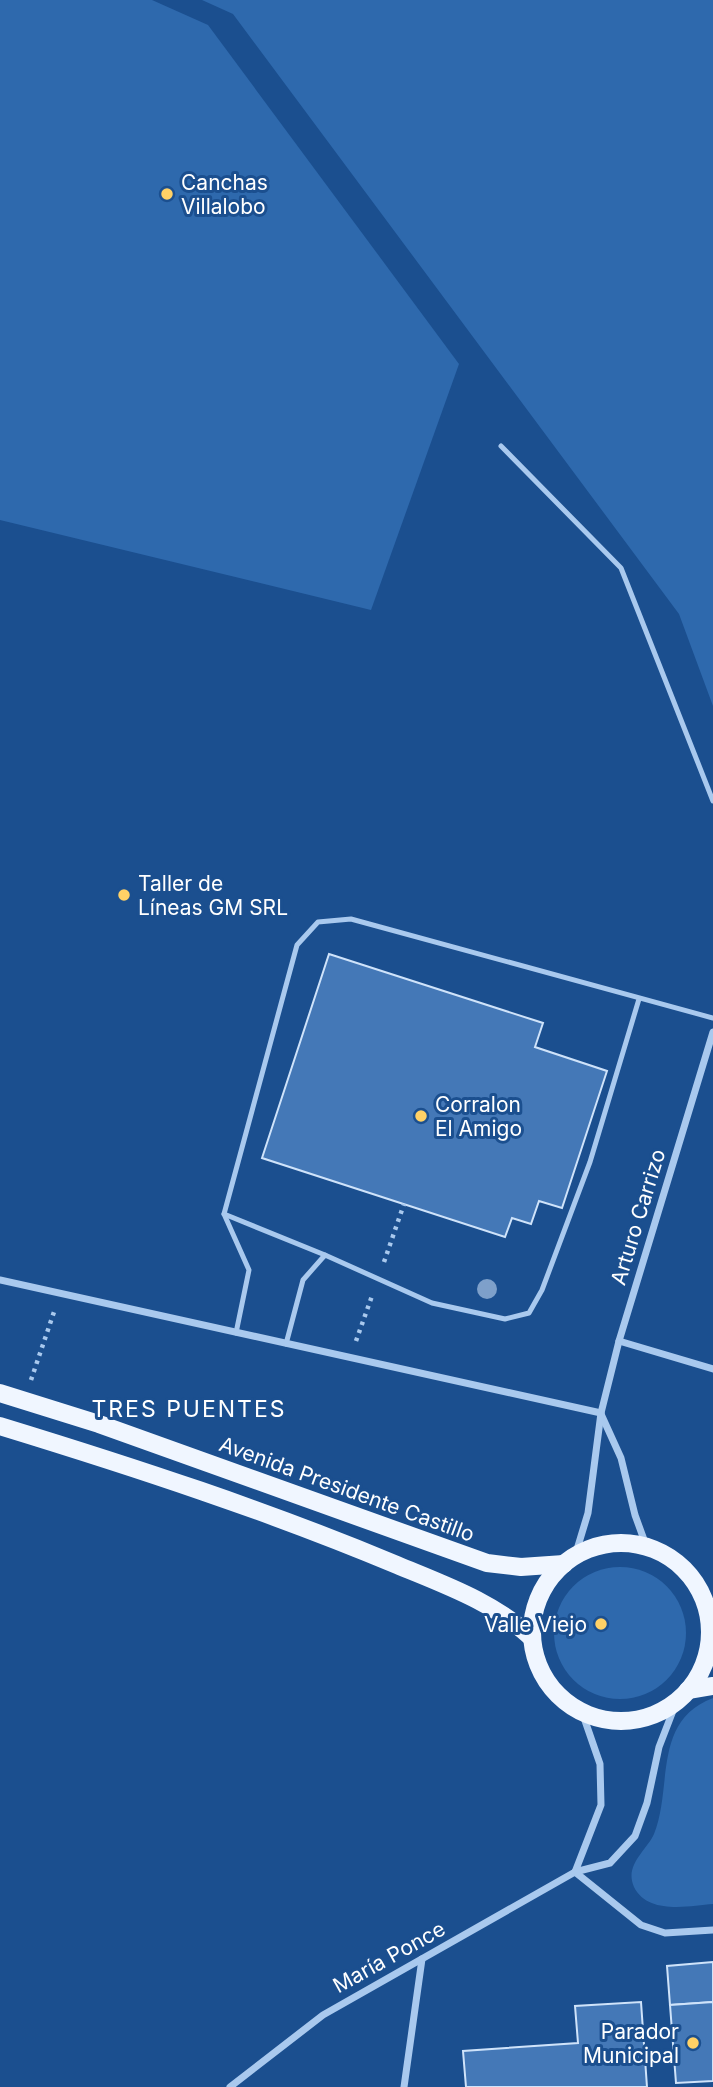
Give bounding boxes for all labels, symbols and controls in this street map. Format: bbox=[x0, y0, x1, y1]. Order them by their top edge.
place label: Canchas Villalobo bbox=[181, 170, 268, 219]
marker: Canchas Villalobo bbox=[159, 186, 175, 202]
place label: Taller de Líneas GM SRL bbox=[138, 871, 288, 920]
marker: Taller de Líneas GM SRL bbox=[116, 887, 132, 903]
place label: Corralon El Amigo bbox=[435, 1092, 522, 1141]
marker: Corralon El Amigo bbox=[413, 1108, 429, 1124]
street label: Arturo Carrizo bbox=[605, 1146, 671, 1288]
district label: TRES PUENTES bbox=[91, 1395, 287, 1423]
street label: Avenida Presidente Castillo bbox=[216, 1431, 478, 1547]
place label: Valle Viejo bbox=[484, 1612, 587, 1637]
marker: Valle Viejo bbox=[593, 1616, 609, 1632]
street label: María Ponce bbox=[329, 1916, 449, 1998]
place label: Parador Municipal bbox=[583, 2019, 679, 2068]
marker: Parador Municipal bbox=[685, 2035, 701, 2051]

